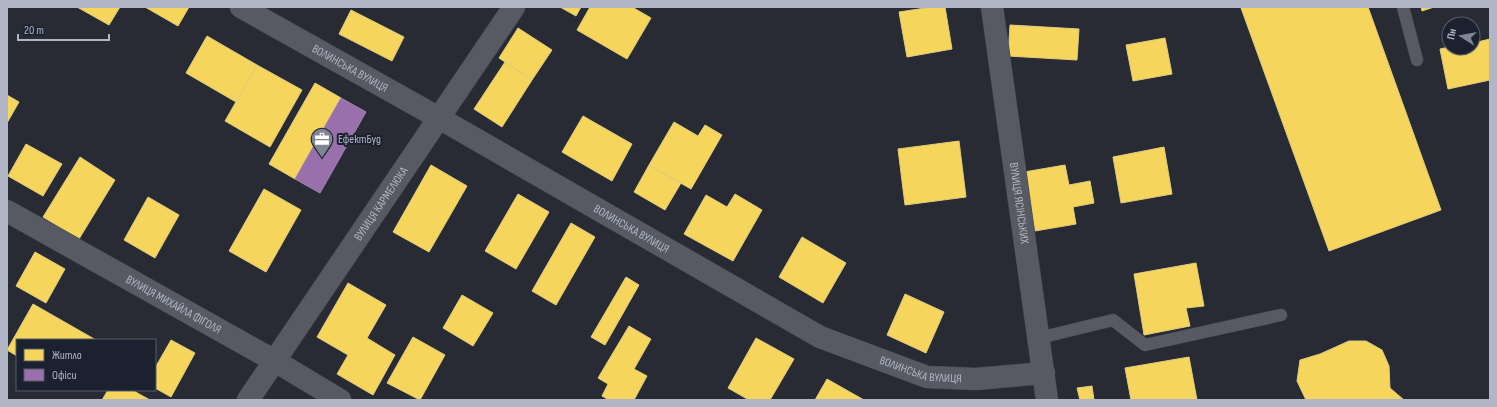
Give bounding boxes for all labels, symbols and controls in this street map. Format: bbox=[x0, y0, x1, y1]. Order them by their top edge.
scale bar bbox=[18, 16, 109, 42]
north arrow bbox=[1441, 16, 1481, 56]
text: 20 m bbox=[24, 23, 44, 38]
text: Пн bbox=[1444, 28, 1459, 41]
street label: ВОЛИНСЬКА ВУЛИЦЯ bbox=[309, 41, 390, 96]
office icon: ЕфектБуд bbox=[309, 126, 335, 159]
place label: ЕфектБуд bbox=[338, 132, 381, 147]
street label: ВУЛИЦЯ ЯСІНСЬКИХ bbox=[1006, 162, 1032, 246]
street label: ВУЛИЦЯ КАРМЕЛЮКА bbox=[351, 163, 412, 244]
street label: ВОЛИНСЬКА ВУЛИЦЯ bbox=[591, 201, 672, 257]
street label: ВУЛИЦЯ МИХАЙЛА ФІГОЛЯ bbox=[123, 272, 224, 337]
legend bbox=[16, 339, 156, 391]
text: Житло bbox=[52, 348, 82, 363]
street label: ВОЛИНСЬКА ВУЛИЦЯ bbox=[877, 353, 962, 386]
text: Офіси bbox=[52, 368, 76, 383]

